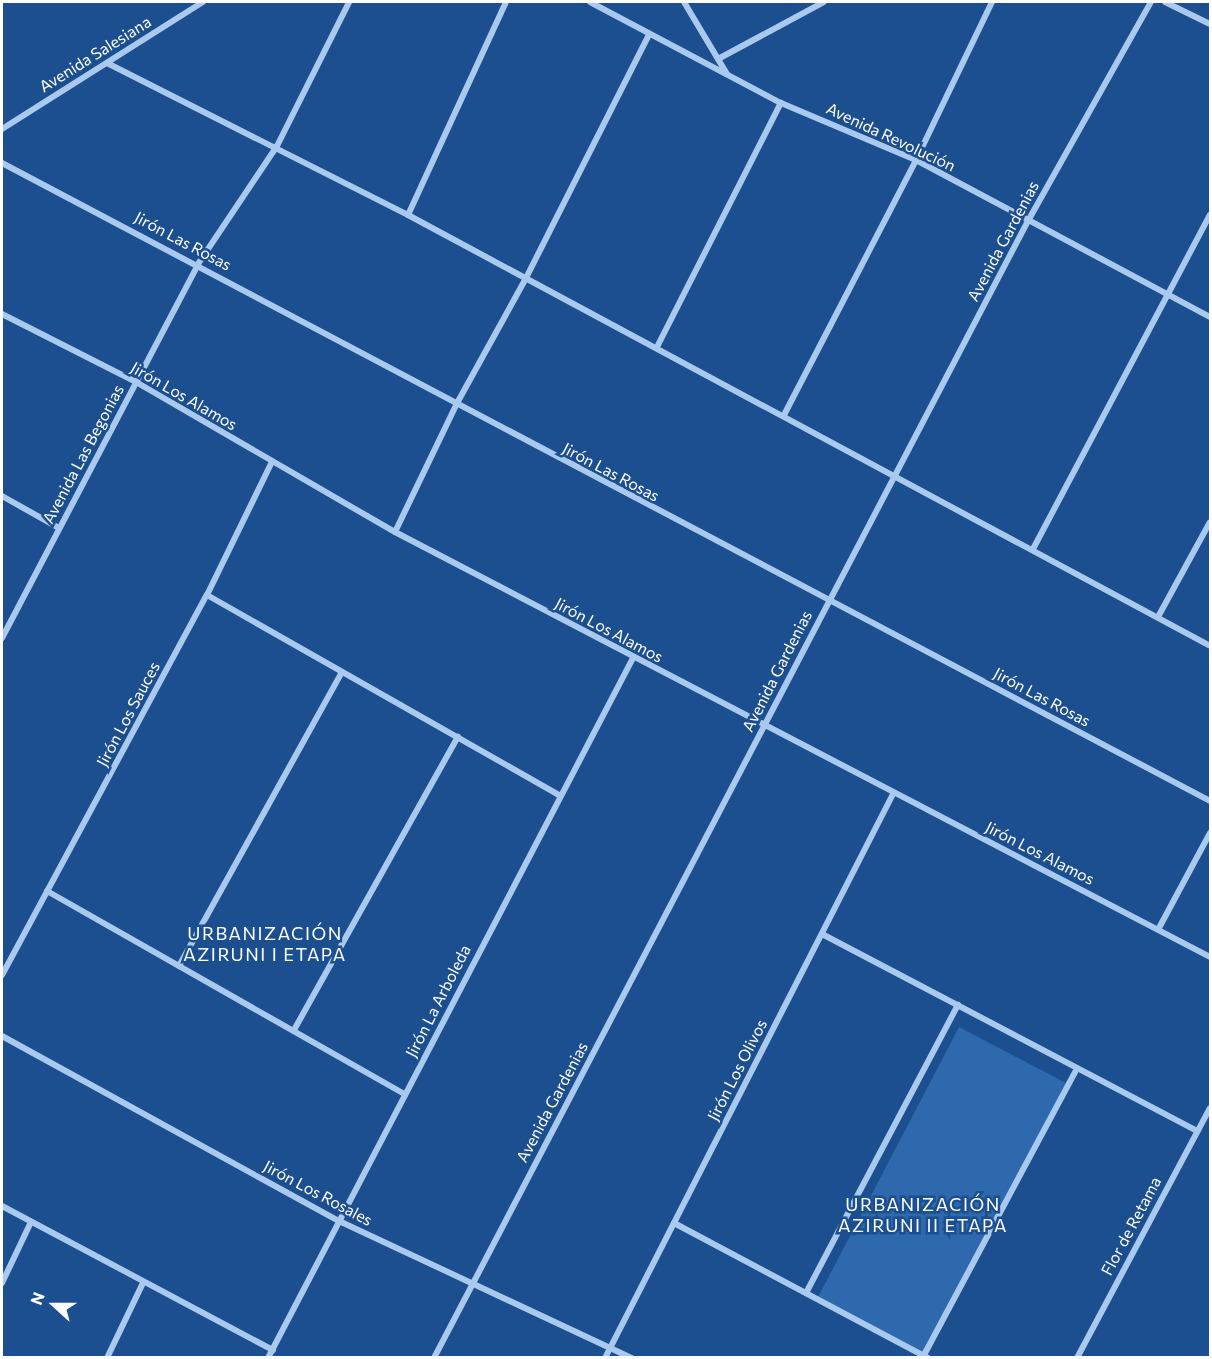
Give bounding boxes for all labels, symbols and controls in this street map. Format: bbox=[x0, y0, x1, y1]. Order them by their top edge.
street label: Avenida Salesiana bbox=[36, 12, 154, 96]
street label: Avenida Revolución bbox=[823, 99, 959, 175]
street label: Avenida Gardenias bbox=[963, 178, 1043, 304]
street label: Jirón Las Rosas bbox=[131, 207, 235, 275]
street label: Jirón Los Alamos bbox=[127, 358, 241, 434]
street label: Avenida Las Begonias bbox=[38, 381, 128, 527]
street label: Jirón Las Rosas bbox=[559, 438, 663, 506]
street label: Jirón Los Alamos bbox=[552, 593, 666, 667]
street label: Avenida Gardenias bbox=[738, 607, 816, 735]
street label: Jirón Los Sauces bbox=[92, 658, 164, 770]
street label: Jirón Las Rosas bbox=[990, 663, 1094, 731]
street label: Jirón Los Alamos bbox=[982, 817, 1098, 889]
district label: URBANIZACIÓN AZIRUNI I ETAPA bbox=[183, 923, 347, 966]
street label: Jirón La Arboleda bbox=[401, 941, 475, 1061]
street label: Jirón Los Olivos bbox=[703, 1016, 771, 1124]
street label: Avenida Gardenias bbox=[512, 1039, 592, 1165]
street label: Jirón Los Rosales bbox=[260, 1156, 376, 1230]
street label: Flor de Retama bbox=[1097, 1173, 1165, 1279]
district label: URBANIZACIÓN AZIRUNI II ETAPA bbox=[838, 1194, 1008, 1236]
north arrow bbox=[24, 1275, 84, 1335]
text: N bbox=[26, 1289, 48, 1307]

